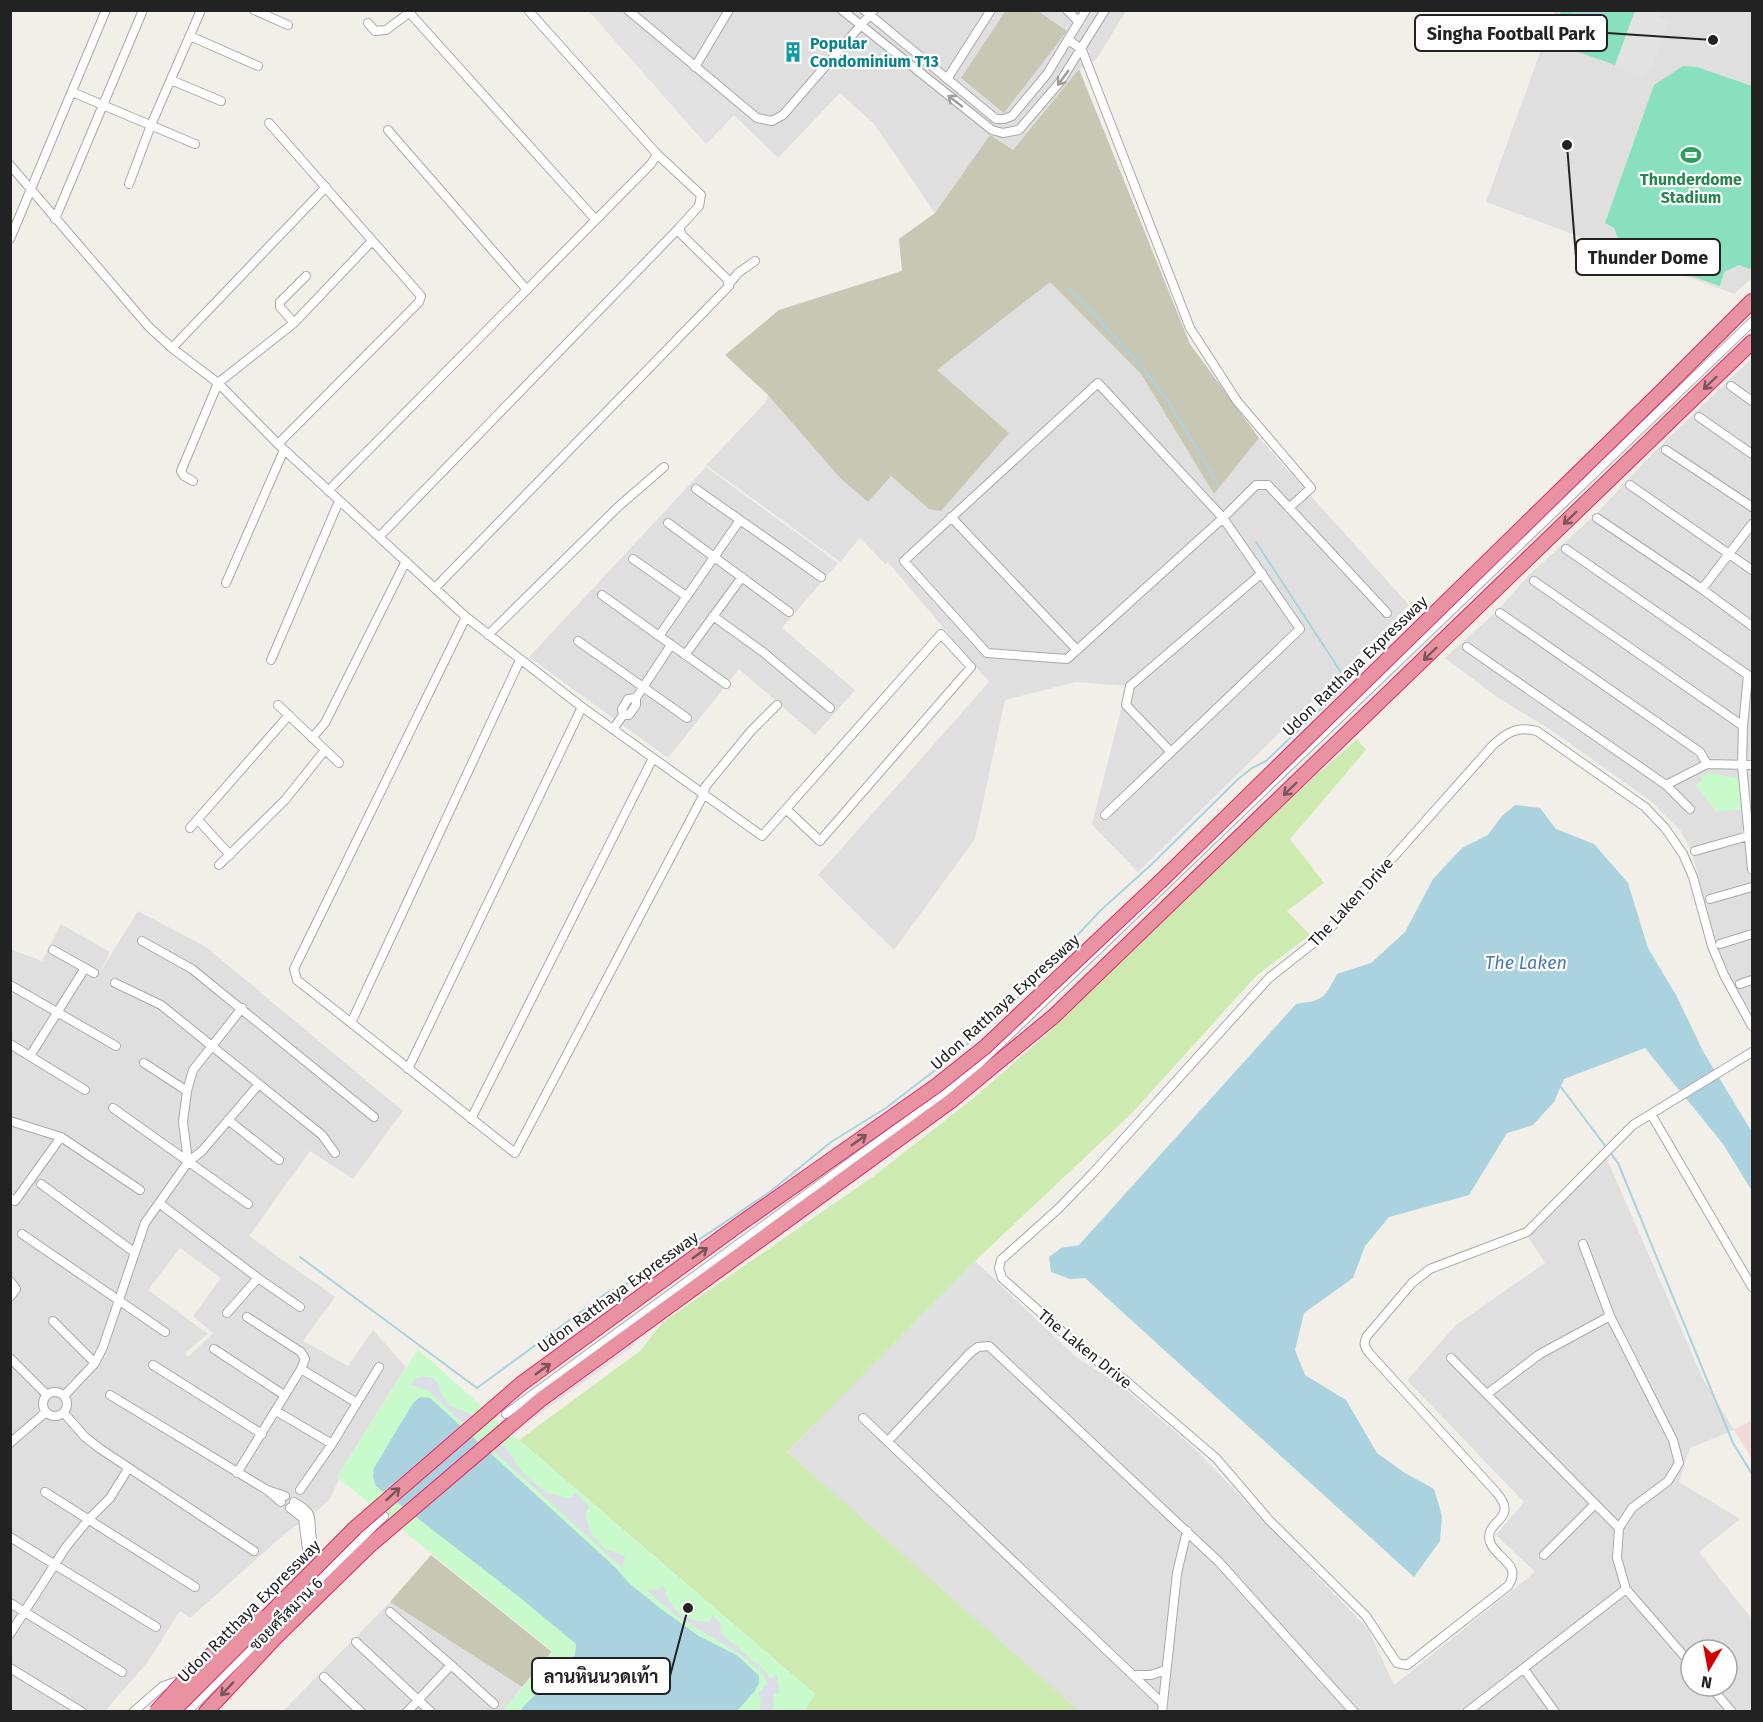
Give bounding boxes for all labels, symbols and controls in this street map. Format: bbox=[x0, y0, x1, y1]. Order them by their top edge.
callout: Singha Football Park bbox=[1415, 15, 1607, 51]
text: Singha Football Park bbox=[1427, 23, 1596, 45]
place label: Popular Condominium T13 bbox=[810, 34, 939, 71]
building icon: Popular Condominium T13 bbox=[781, 40, 805, 64]
one-way arrow bbox=[1057, 69, 1069, 85]
one-way arrow bbox=[947, 94, 963, 107]
sports icon: Thunderdome Stadium bbox=[1679, 143, 1703, 167]
place label: Thunderdome Stadium bbox=[1640, 170, 1742, 207]
callout: Thunder Dome bbox=[1576, 239, 1720, 275]
text: Thunder Dome bbox=[1588, 247, 1708, 269]
one-way arrow bbox=[1703, 375, 1718, 390]
one-way arrow bbox=[1563, 511, 1578, 525]
street label: Udon Ratthaya Expressway bbox=[1279, 592, 1431, 740]
one-way arrow bbox=[1423, 647, 1438, 661]
one-way arrow bbox=[1282, 782, 1297, 797]
street label: The Laken Drive bbox=[1305, 853, 1397, 951]
street label: Udon Ratthaya Expressway bbox=[927, 930, 1083, 1074]
water label: The Laken bbox=[1485, 952, 1567, 974]
one-way arrow bbox=[850, 1134, 866, 1146]
street label: Udon Ratthaya Expressway bbox=[534, 1227, 702, 1357]
one-way arrow bbox=[691, 1247, 707, 1259]
street label: The Laken Drive bbox=[1034, 1305, 1136, 1393]
one-way arrow bbox=[534, 1362, 550, 1375]
one-way arrow bbox=[385, 1487, 400, 1501]
street label: Udon Ratthaya Expressway bbox=[174, 1536, 324, 1686]
street label: ซอยศรีสมาน 6 bbox=[244, 1572, 327, 1655]
north arrow bbox=[1679, 1638, 1739, 1698]
callout: ลานหินนวดเท้า bbox=[532, 1658, 670, 1694]
text: ลานหินนวดเท้า bbox=[544, 1665, 658, 1688]
text: N bbox=[1700, 1672, 1713, 1693]
one-way arrow bbox=[220, 1681, 234, 1696]

